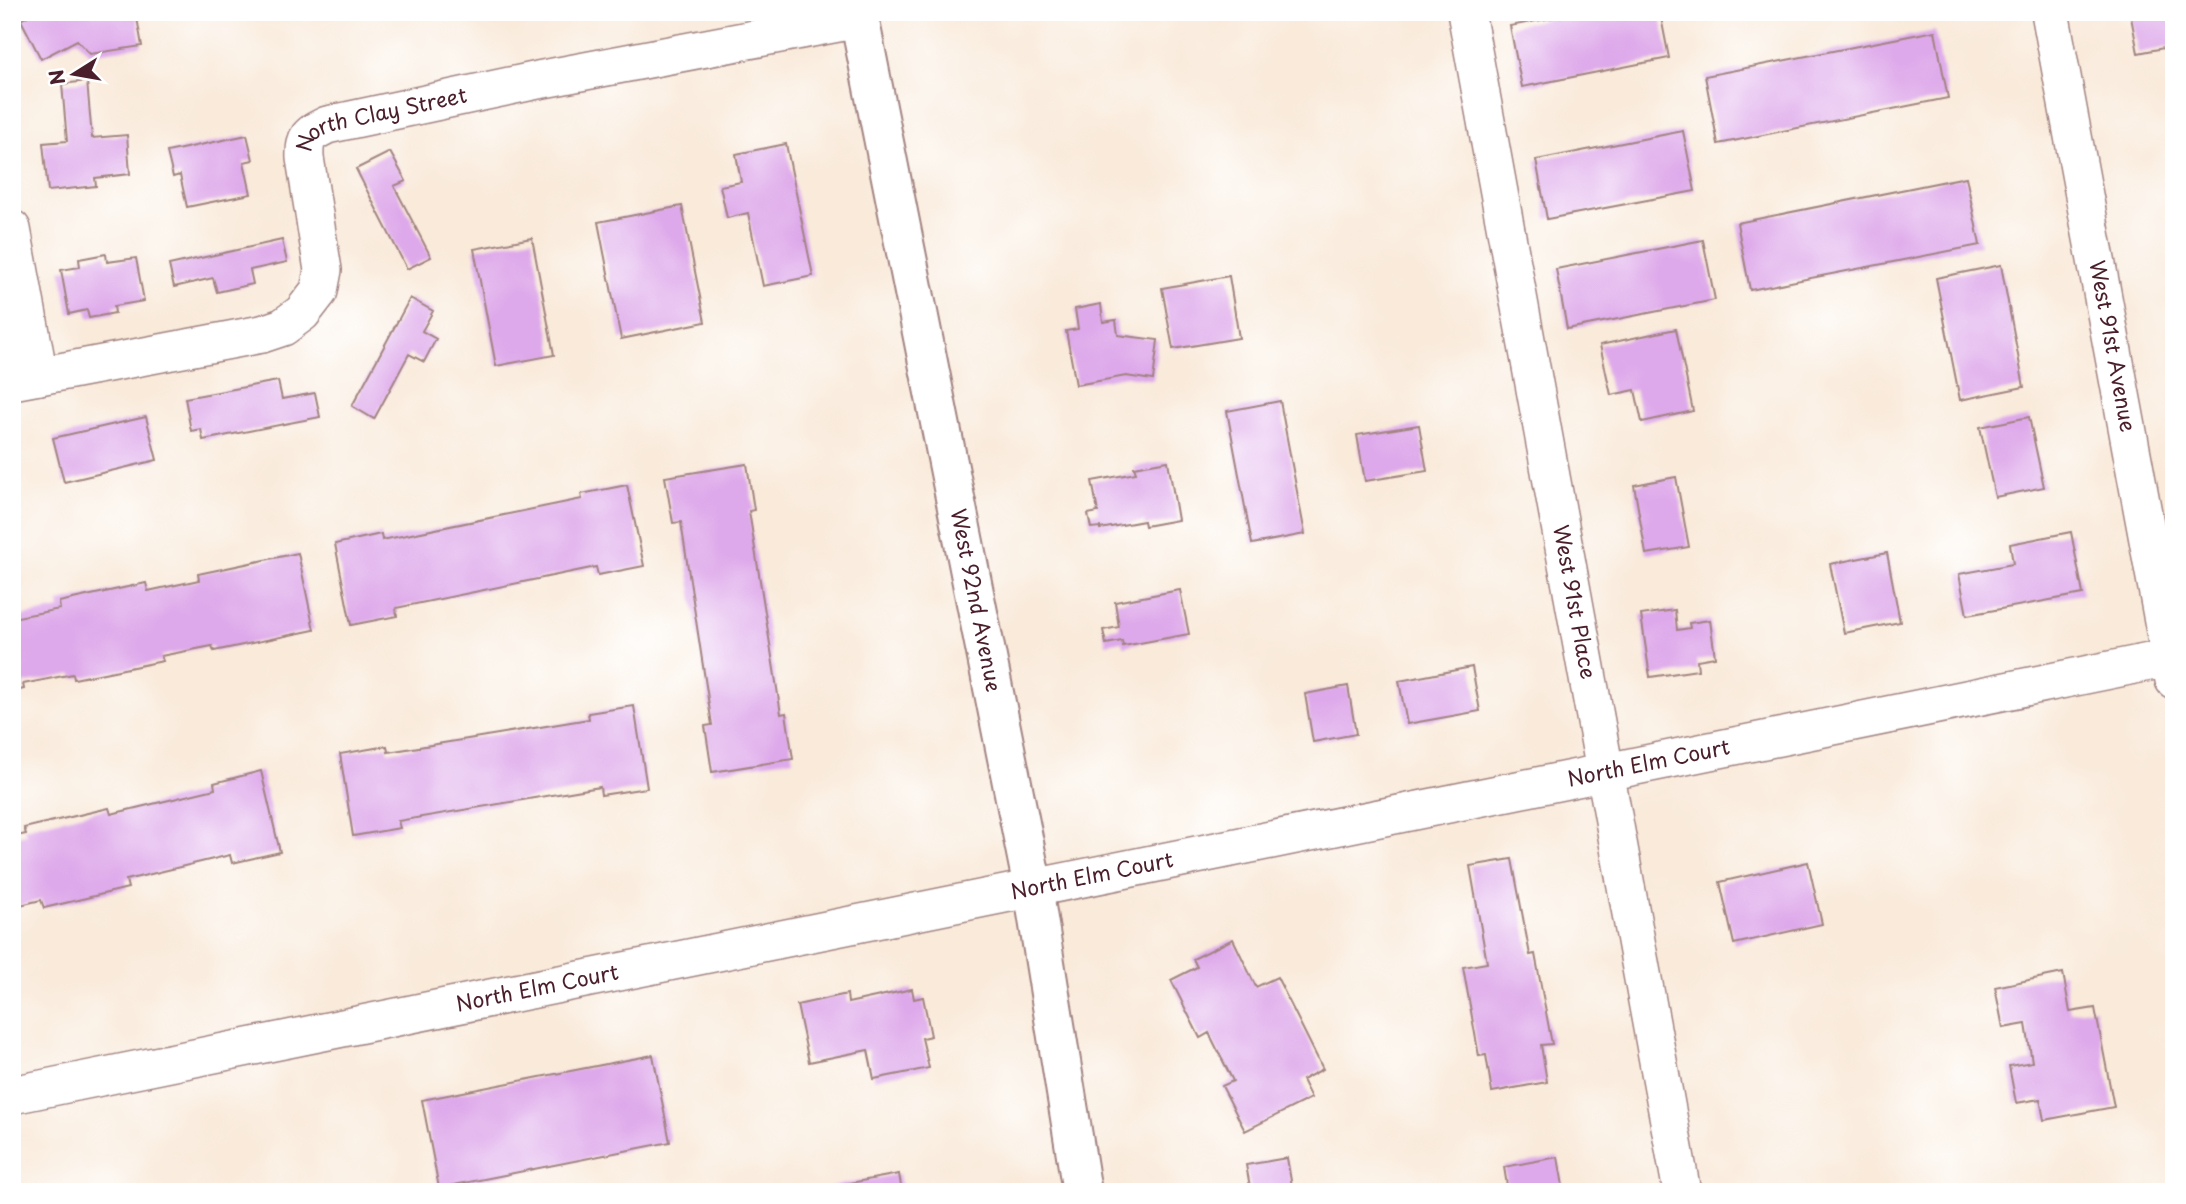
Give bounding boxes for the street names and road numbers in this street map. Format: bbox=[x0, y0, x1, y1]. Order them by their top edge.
street label: North Clay Street bbox=[286, 78, 470, 154]
street label: West 91st Avenue bbox=[2082, 258, 2146, 434]
street label: West 92nd Avenue bbox=[944, 506, 1011, 694]
street label: West 91st Place bbox=[1546, 522, 1606, 682]
street label: North Elm Court bbox=[1564, 729, 1732, 794]
street label: North Elm Court bbox=[1008, 842, 1176, 906]
street label: North Elm Court bbox=[453, 955, 621, 1019]

